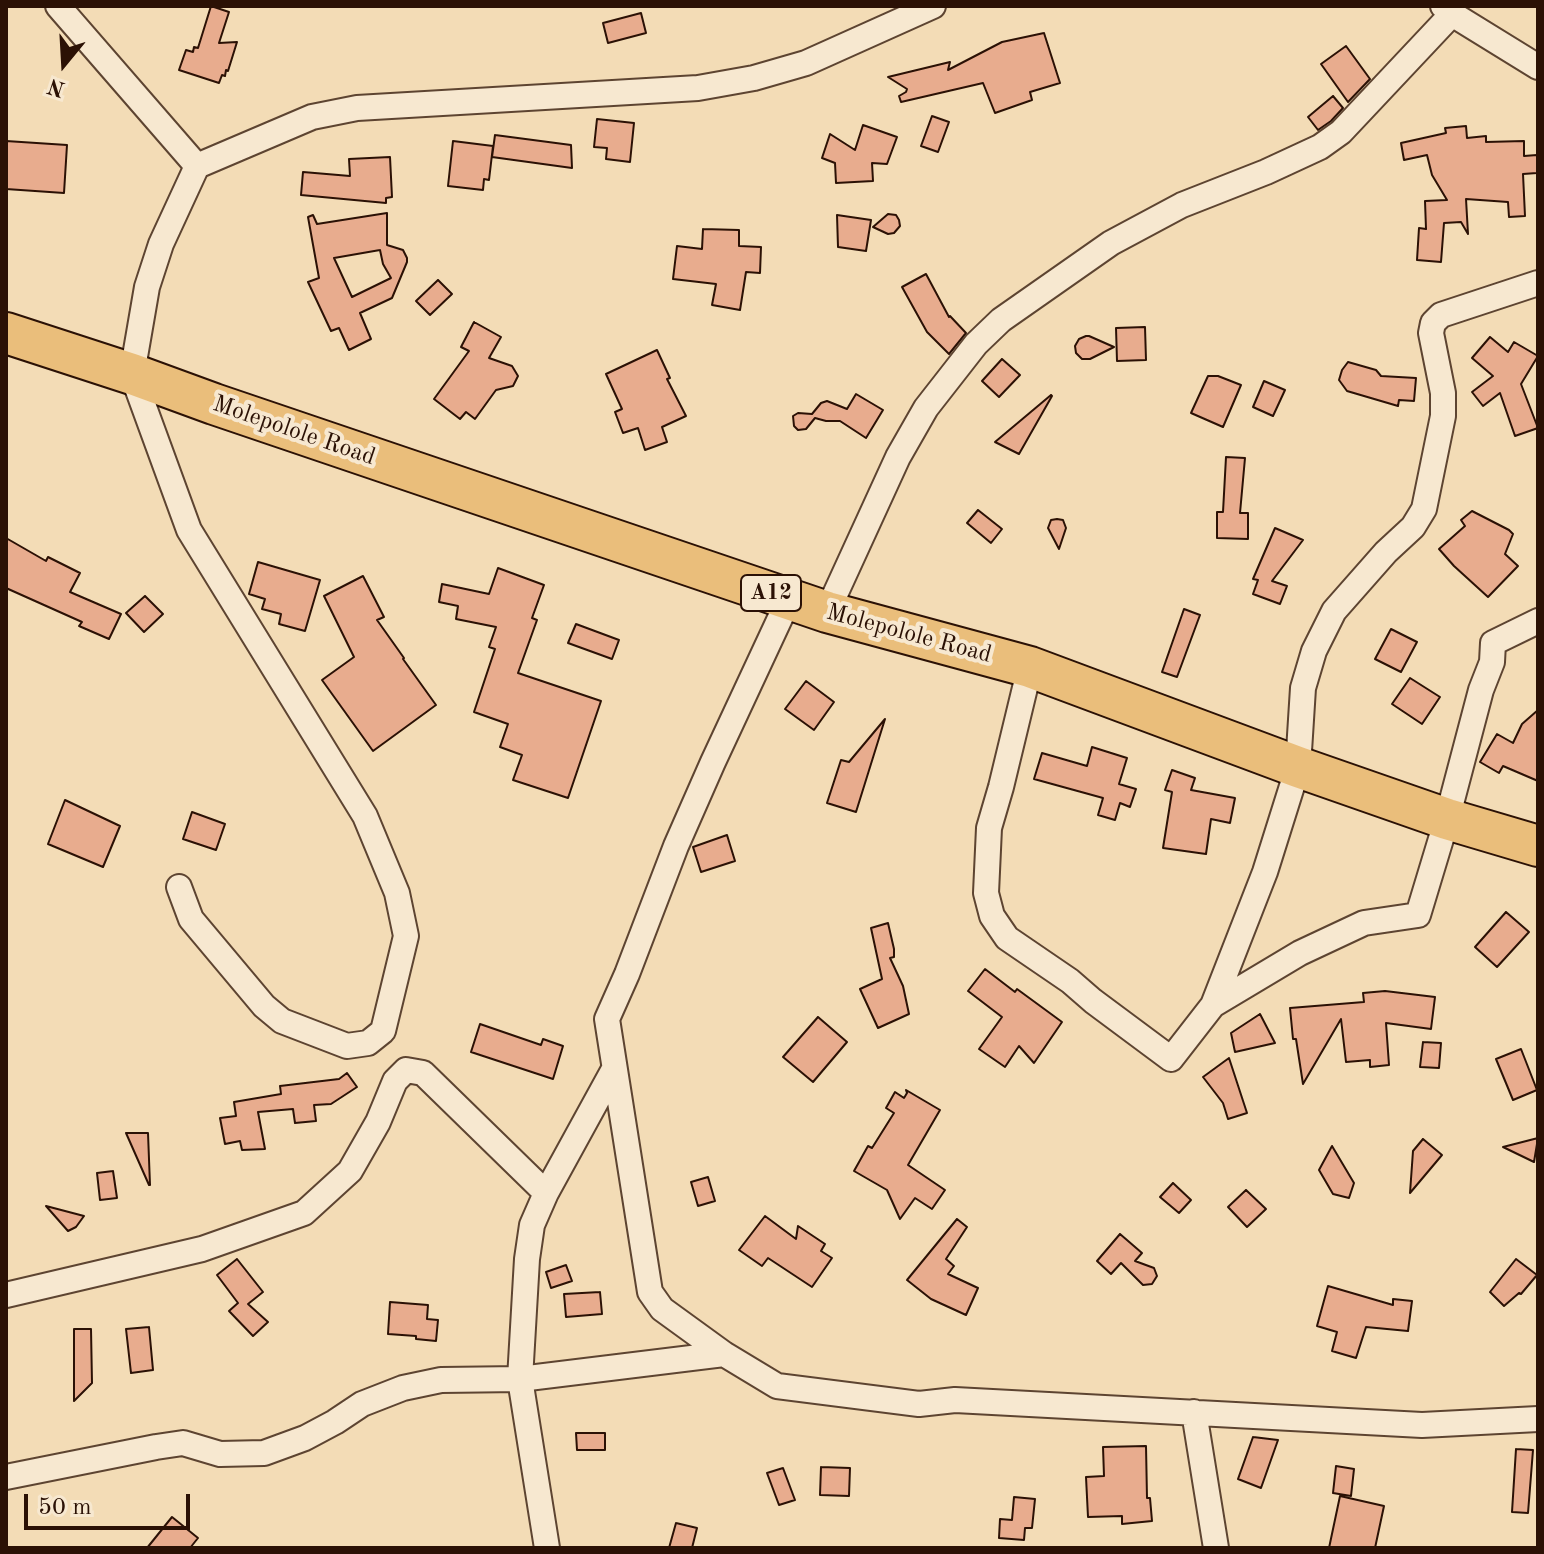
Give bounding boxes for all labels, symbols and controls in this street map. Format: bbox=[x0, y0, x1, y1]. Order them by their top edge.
north arrow bbox=[24, 24, 104, 104]
text: N bbox=[45, 74, 68, 100]
street label: Molepolole Road bbox=[209, 390, 379, 472]
road number: A12 bbox=[741, 575, 801, 611]
street label: Molepolole Road bbox=[823, 598, 995, 670]
scale bar bbox=[28, 1478, 194, 1528]
text: 50 m bbox=[38, 1496, 92, 1520]

